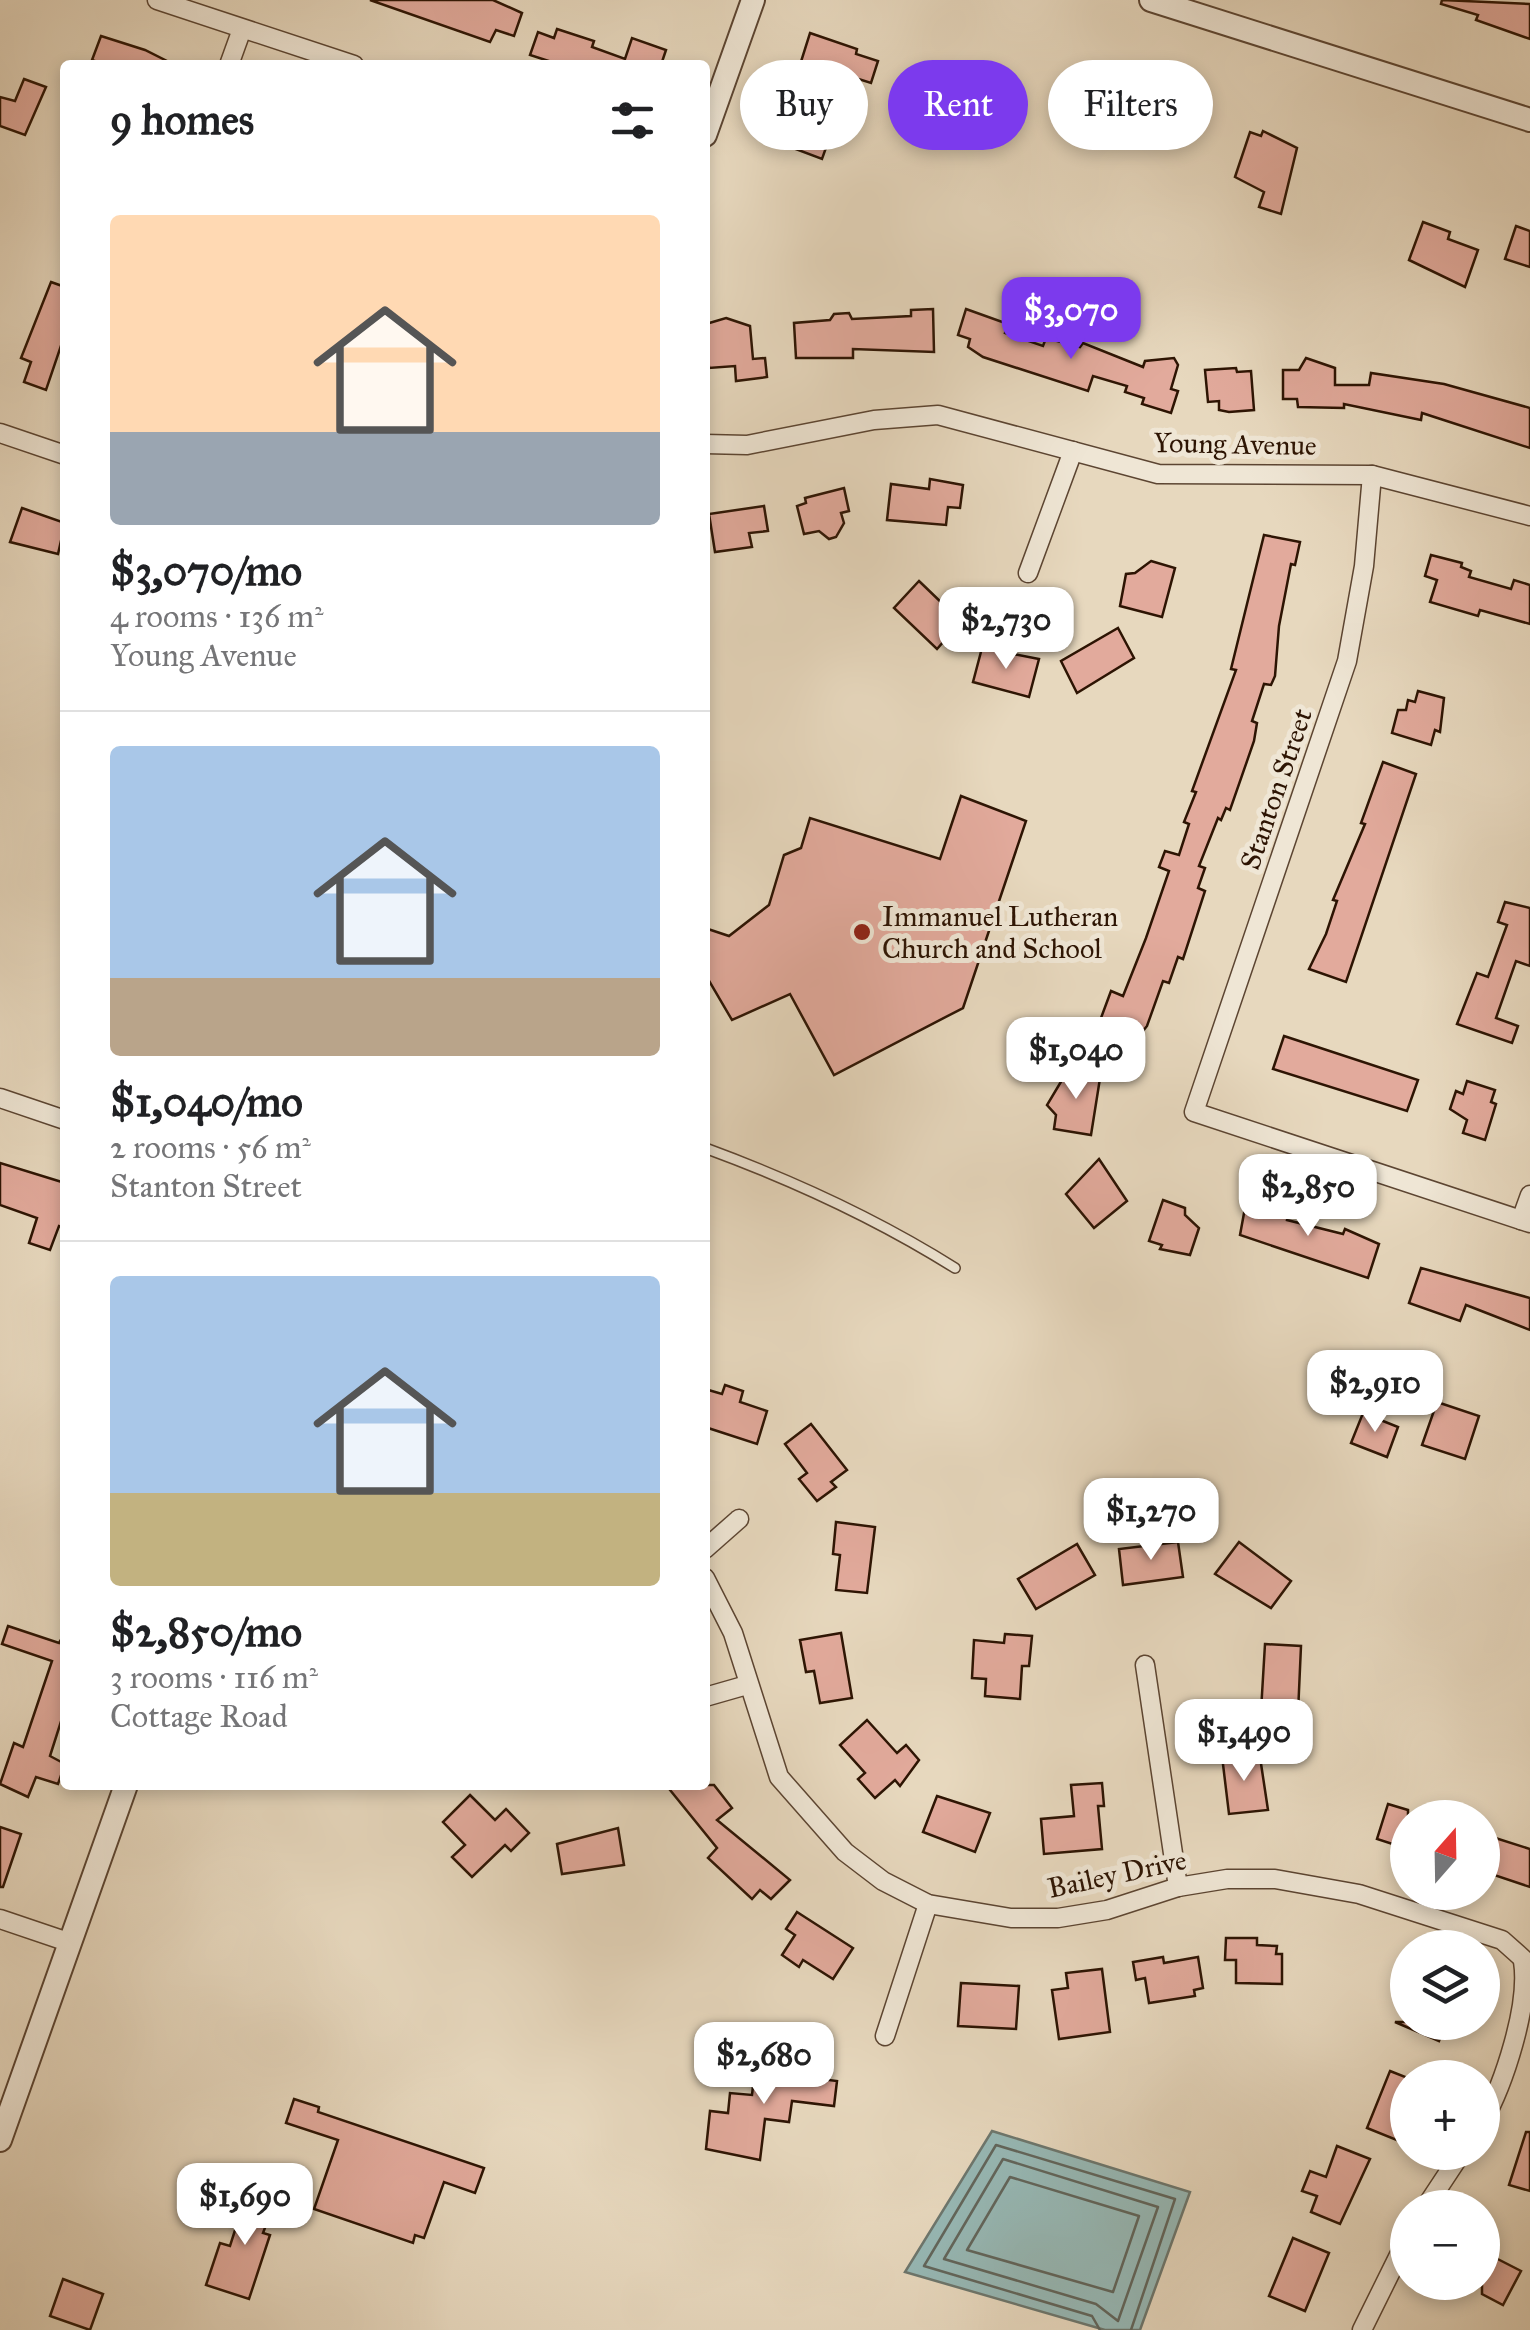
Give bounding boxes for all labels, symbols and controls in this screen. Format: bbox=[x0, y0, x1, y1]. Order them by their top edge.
chip: Buy bbox=[740, 60, 868, 150]
chip: Rent bbox=[888, 60, 1028, 150]
chip: Filters bbox=[1048, 60, 1213, 150]
icon: filters bbox=[605, 93, 660, 148]
text: 9 homes bbox=[110, 94, 254, 146]
pin: $3,070 bbox=[990, 277, 1152, 362]
icon: home bbox=[295, 280, 475, 460]
text: $3,070 bbox=[1024, 290, 1118, 329]
street label: Young Avenue bbox=[1153, 425, 1317, 463]
text: $3,070/mo bbox=[110, 545, 302, 597]
pin: $2,730 bbox=[925, 587, 1087, 672]
text: 4 rooms · 136 m² bbox=[110, 597, 323, 636]
text: $2,730 bbox=[961, 600, 1051, 639]
text: Young Avenue bbox=[110, 636, 297, 675]
street label: Stanton Street bbox=[1232, 704, 1320, 874]
icon: home bbox=[295, 811, 475, 991]
place label: Immanuel Lutheran Church and School bbox=[882, 899, 1118, 966]
marker: Immanuel Lutheran Church and School bbox=[851, 921, 873, 943]
pin: $1,040 bbox=[995, 1017, 1157, 1102]
text: $1,040 bbox=[1028, 1030, 1124, 1069]
text: $1,040/mo bbox=[110, 1076, 303, 1128]
text: 2 rooms · 56 m² bbox=[110, 1128, 311, 1167]
pin: $2,850 bbox=[1227, 1154, 1389, 1239]
text: Stanton Street bbox=[110, 1167, 302, 1206]
text: $2,850 bbox=[1261, 1167, 1355, 1206]
icon: home bbox=[295, 1341, 475, 1521]
pin: $2,910 bbox=[1294, 1350, 1456, 1435]
text: $2,910 bbox=[1329, 1363, 1421, 1402]
pin: $1,270 bbox=[1070, 1478, 1232, 1563]
text: $1,270 bbox=[1106, 1491, 1196, 1530]
text: $2,850/mo bbox=[110, 1606, 302, 1658]
text: 3 rooms · 116 m² bbox=[110, 1658, 318, 1697]
text: Cottage Road bbox=[110, 1697, 288, 1736]
pin: $1,490 bbox=[1163, 1699, 1325, 1784]
text: $1,490 bbox=[1197, 1712, 1291, 1751]
north arrow bbox=[1390, 1800, 1500, 1910]
map controls bbox=[1390, 1800, 1500, 2300]
street label: Bailey Drive bbox=[1044, 1842, 1190, 1906]
button: layers bbox=[1390, 1930, 1500, 2040]
pin: $2,680 bbox=[683, 2022, 845, 2107]
text: $2,680 bbox=[716, 2035, 812, 2074]
button: + bbox=[1390, 2060, 1500, 2170]
pin: $1,690 bbox=[164, 2163, 326, 2248]
text: $1,690 bbox=[199, 2176, 291, 2215]
button: − bbox=[1390, 2190, 1500, 2300]

